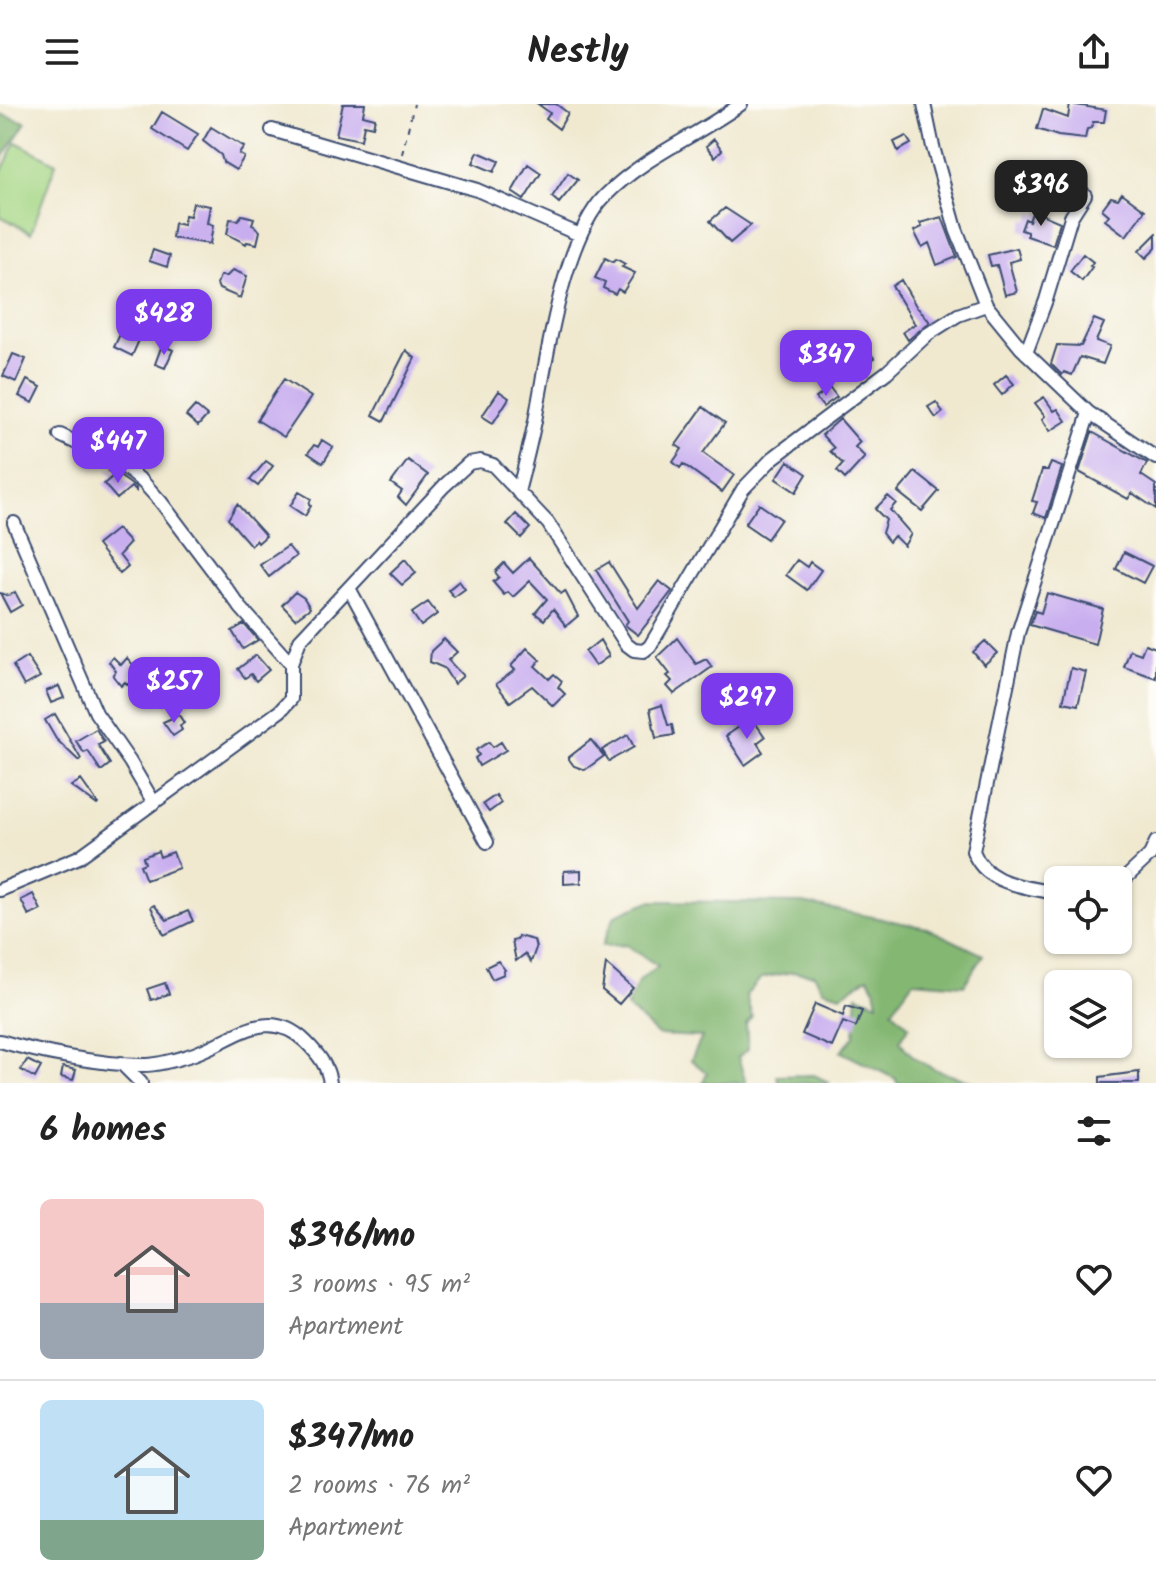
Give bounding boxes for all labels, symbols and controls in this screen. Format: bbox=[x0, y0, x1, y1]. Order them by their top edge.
text: Nestly bbox=[527, 24, 629, 81]
icon: menu bbox=[40, 30, 84, 74]
icon: share bbox=[1072, 30, 1116, 74]
pin: $396 bbox=[994, 160, 1088, 228]
text: $396 bbox=[1013, 165, 1069, 207]
pin: $428 bbox=[117, 289, 211, 357]
text: $428 bbox=[134, 294, 194, 336]
pin: $347 bbox=[779, 330, 873, 398]
text: $347 bbox=[798, 335, 854, 377]
pin: $447 bbox=[71, 417, 165, 485]
text: $447 bbox=[90, 422, 146, 464]
pin: $257 bbox=[127, 657, 221, 725]
text: $257 bbox=[146, 662, 202, 704]
pin: $297 bbox=[700, 673, 794, 741]
text: $297 bbox=[719, 678, 775, 720]
map controls bbox=[1044, 866, 1132, 1058]
button: locate bbox=[1044, 866, 1132, 954]
button: layers bbox=[1044, 970, 1132, 1058]
text: 6 homes bbox=[40, 1104, 166, 1158]
icon: filters bbox=[1072, 1109, 1116, 1153]
text: $396/mo bbox=[288, 1210, 415, 1264]
icon: home bbox=[104, 1231, 200, 1327]
icon: heart bbox=[1072, 1257, 1116, 1301]
text: 3 rooms · 95 m² bbox=[288, 1264, 470, 1306]
text: Apartment bbox=[288, 1306, 403, 1348]
text: $347/mo bbox=[288, 1411, 414, 1465]
icon: home bbox=[104, 1432, 200, 1528]
icon: heart bbox=[1072, 1458, 1116, 1502]
text: 2 rooms · 76 m² bbox=[288, 1465, 470, 1507]
text: Apartment bbox=[288, 1507, 403, 1549]

